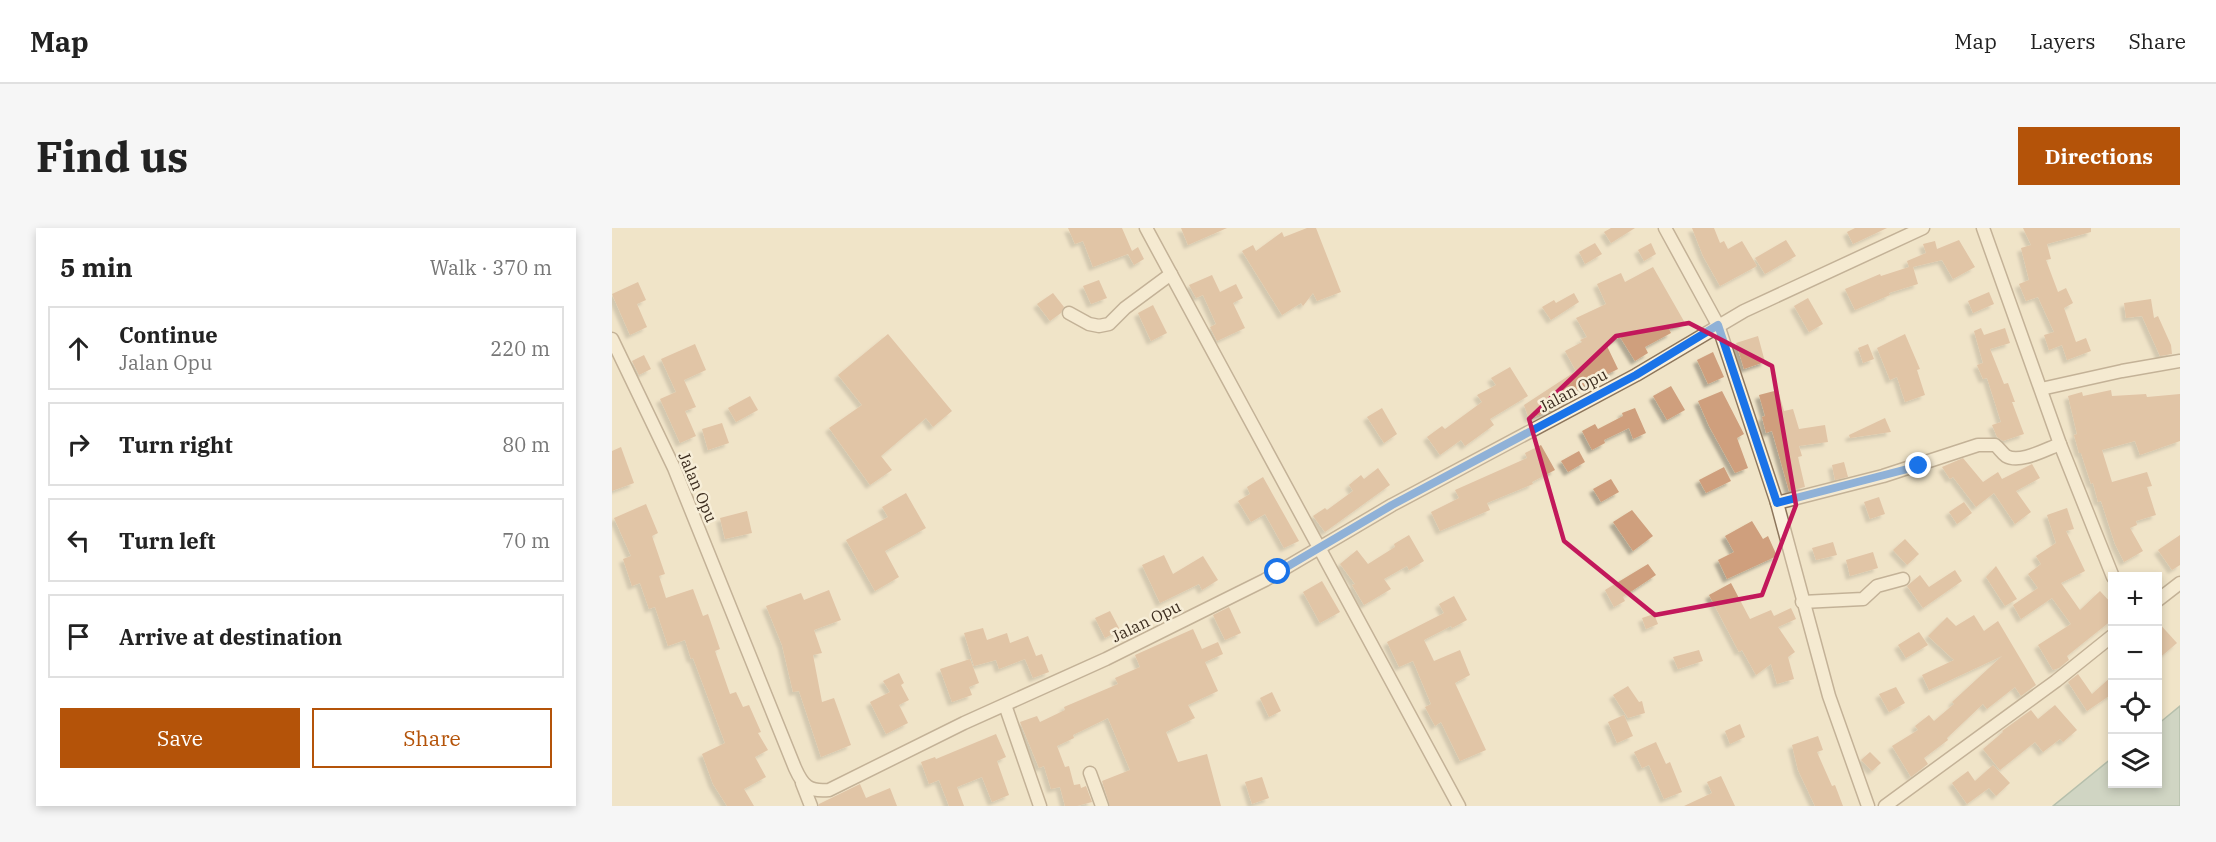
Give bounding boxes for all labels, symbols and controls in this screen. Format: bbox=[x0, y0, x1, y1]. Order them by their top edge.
text: Map bbox=[30, 23, 89, 60]
text: Map bbox=[1954, 27, 1997, 55]
text: Layers bbox=[2030, 27, 2096, 55]
text: Share bbox=[2129, 27, 2186, 55]
button: Directions bbox=[2018, 127, 2180, 185]
text: Find us bbox=[36, 129, 188, 184]
text: 5 min bbox=[60, 250, 133, 284]
text: Walk · 370 m bbox=[430, 254, 552, 281]
text: Continue bbox=[119, 320, 218, 349]
icon: ahead bbox=[62, 332, 95, 365]
text: 220 m bbox=[490, 335, 550, 362]
text: Jalan Opu bbox=[119, 349, 212, 376]
street label: Jalan Opu bbox=[1535, 364, 1611, 416]
icon: right bbox=[62, 428, 95, 461]
text: Turn right bbox=[119, 430, 233, 459]
text: 80 m bbox=[502, 431, 550, 458]
street label: Jalan Opu bbox=[674, 449, 722, 525]
route end bbox=[1905, 452, 1931, 478]
icon: left bbox=[62, 524, 95, 557]
text: Turn left bbox=[119, 526, 215, 555]
text: 70 m bbox=[502, 527, 550, 554]
route start bbox=[1264, 558, 1290, 584]
map controls bbox=[2108, 572, 2162, 788]
button: + bbox=[2108, 572, 2162, 626]
street label: Jalan Opu bbox=[1108, 596, 1184, 646]
icon: arrive bbox=[62, 620, 95, 653]
text: Arrive at destination bbox=[119, 622, 342, 651]
button: − bbox=[2108, 626, 2162, 680]
button: locate bbox=[2108, 680, 2162, 734]
button: Save bbox=[60, 708, 300, 768]
button: Share bbox=[312, 708, 552, 768]
button: layers bbox=[2108, 734, 2162, 788]

